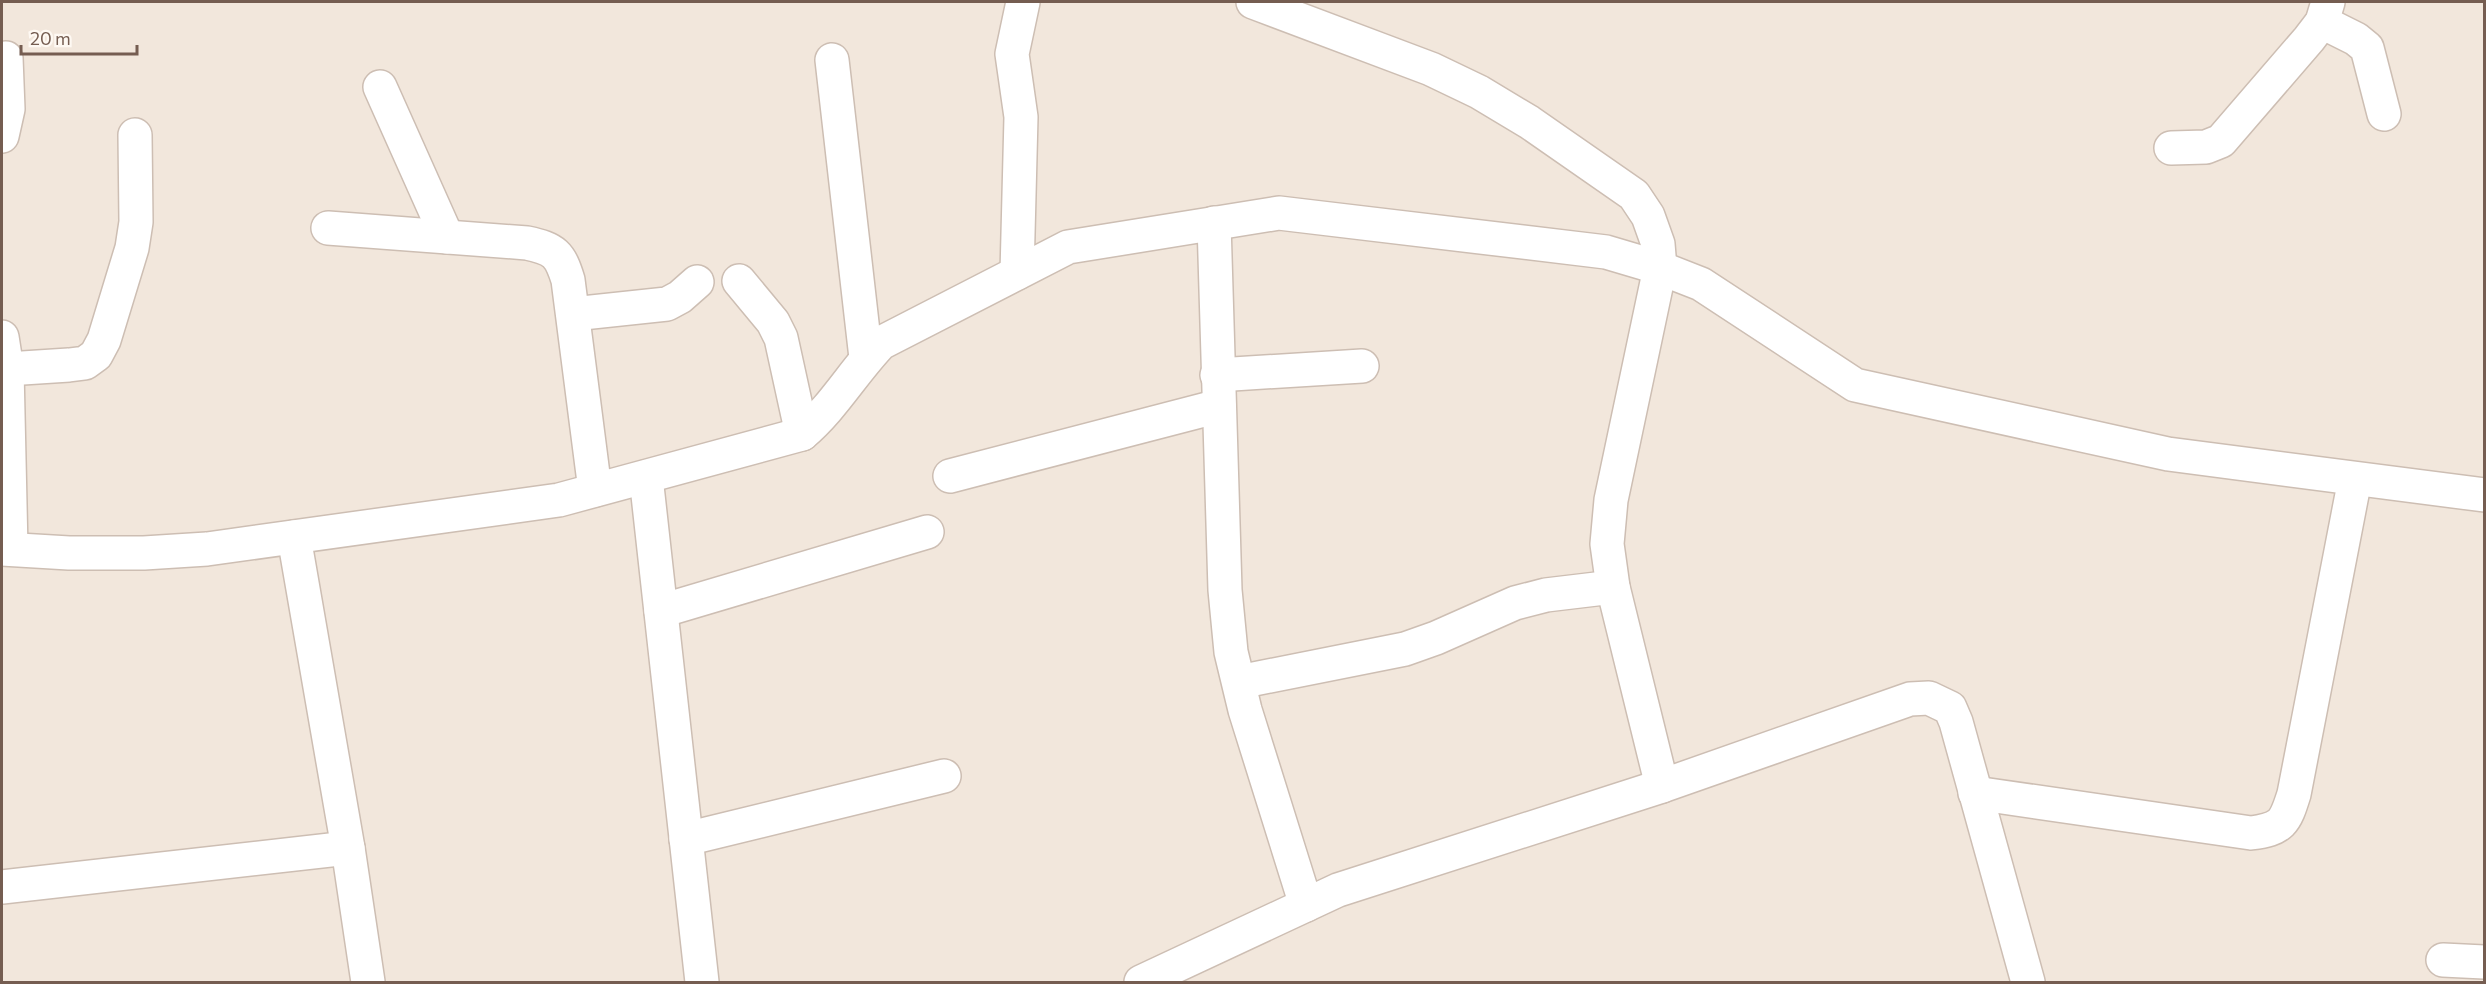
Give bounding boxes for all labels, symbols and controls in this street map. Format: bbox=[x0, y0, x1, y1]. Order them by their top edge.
scale bar bbox=[21, 18, 136, 56]
text: 20 m bbox=[30, 27, 71, 49]

